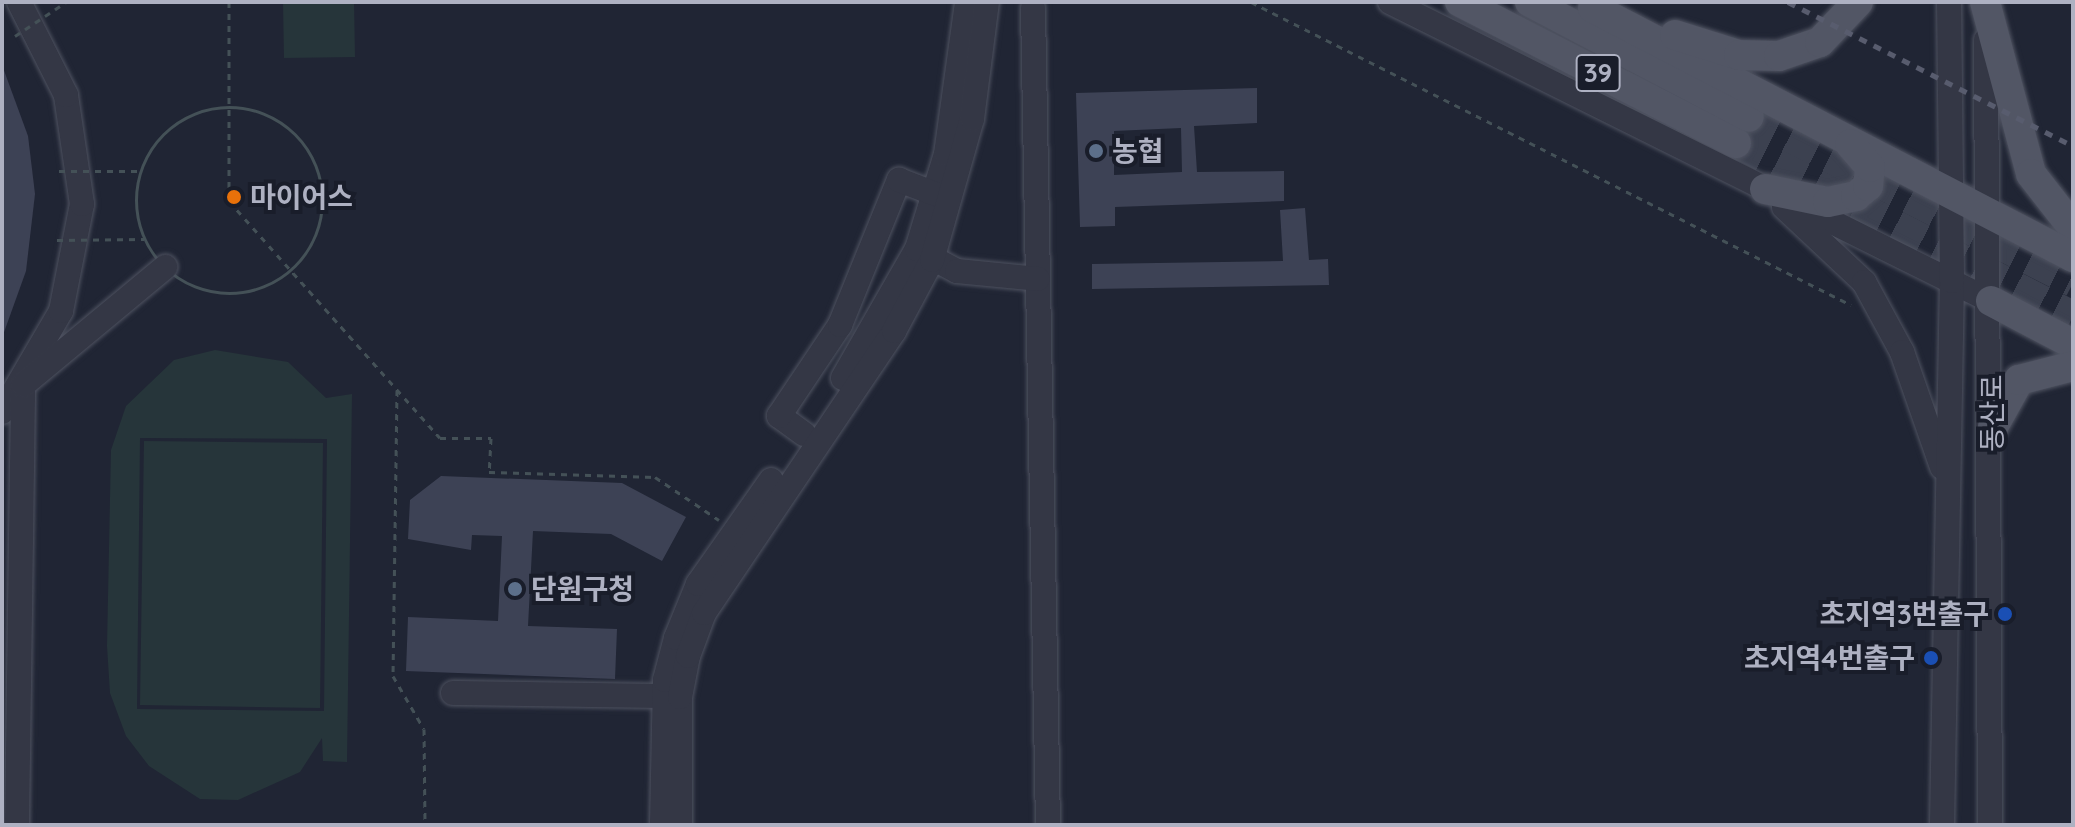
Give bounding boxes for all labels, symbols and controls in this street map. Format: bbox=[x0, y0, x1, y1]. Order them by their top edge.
road number: 39 bbox=[1574, 51, 1622, 95]
place label: 농협 bbox=[1112, 134, 1164, 168]
marker: 농협 bbox=[1087, 142, 1105, 160]
place label: 마이어스 bbox=[250, 180, 353, 214]
marker: 마이어스 bbox=[225, 188, 243, 206]
street label: 동산로 bbox=[1975, 374, 2009, 452]
place label: 단원구청 bbox=[531, 572, 634, 606]
marker: 단원구청 bbox=[506, 580, 524, 598]
place label: 초지역3번출구 bbox=[1819, 597, 1989, 631]
marker: 초지역3번출구 bbox=[1996, 605, 2014, 623]
place label: 초지역4번출구 bbox=[1744, 641, 1915, 675]
marker: 초지역4번출구 bbox=[1922, 649, 1940, 667]

